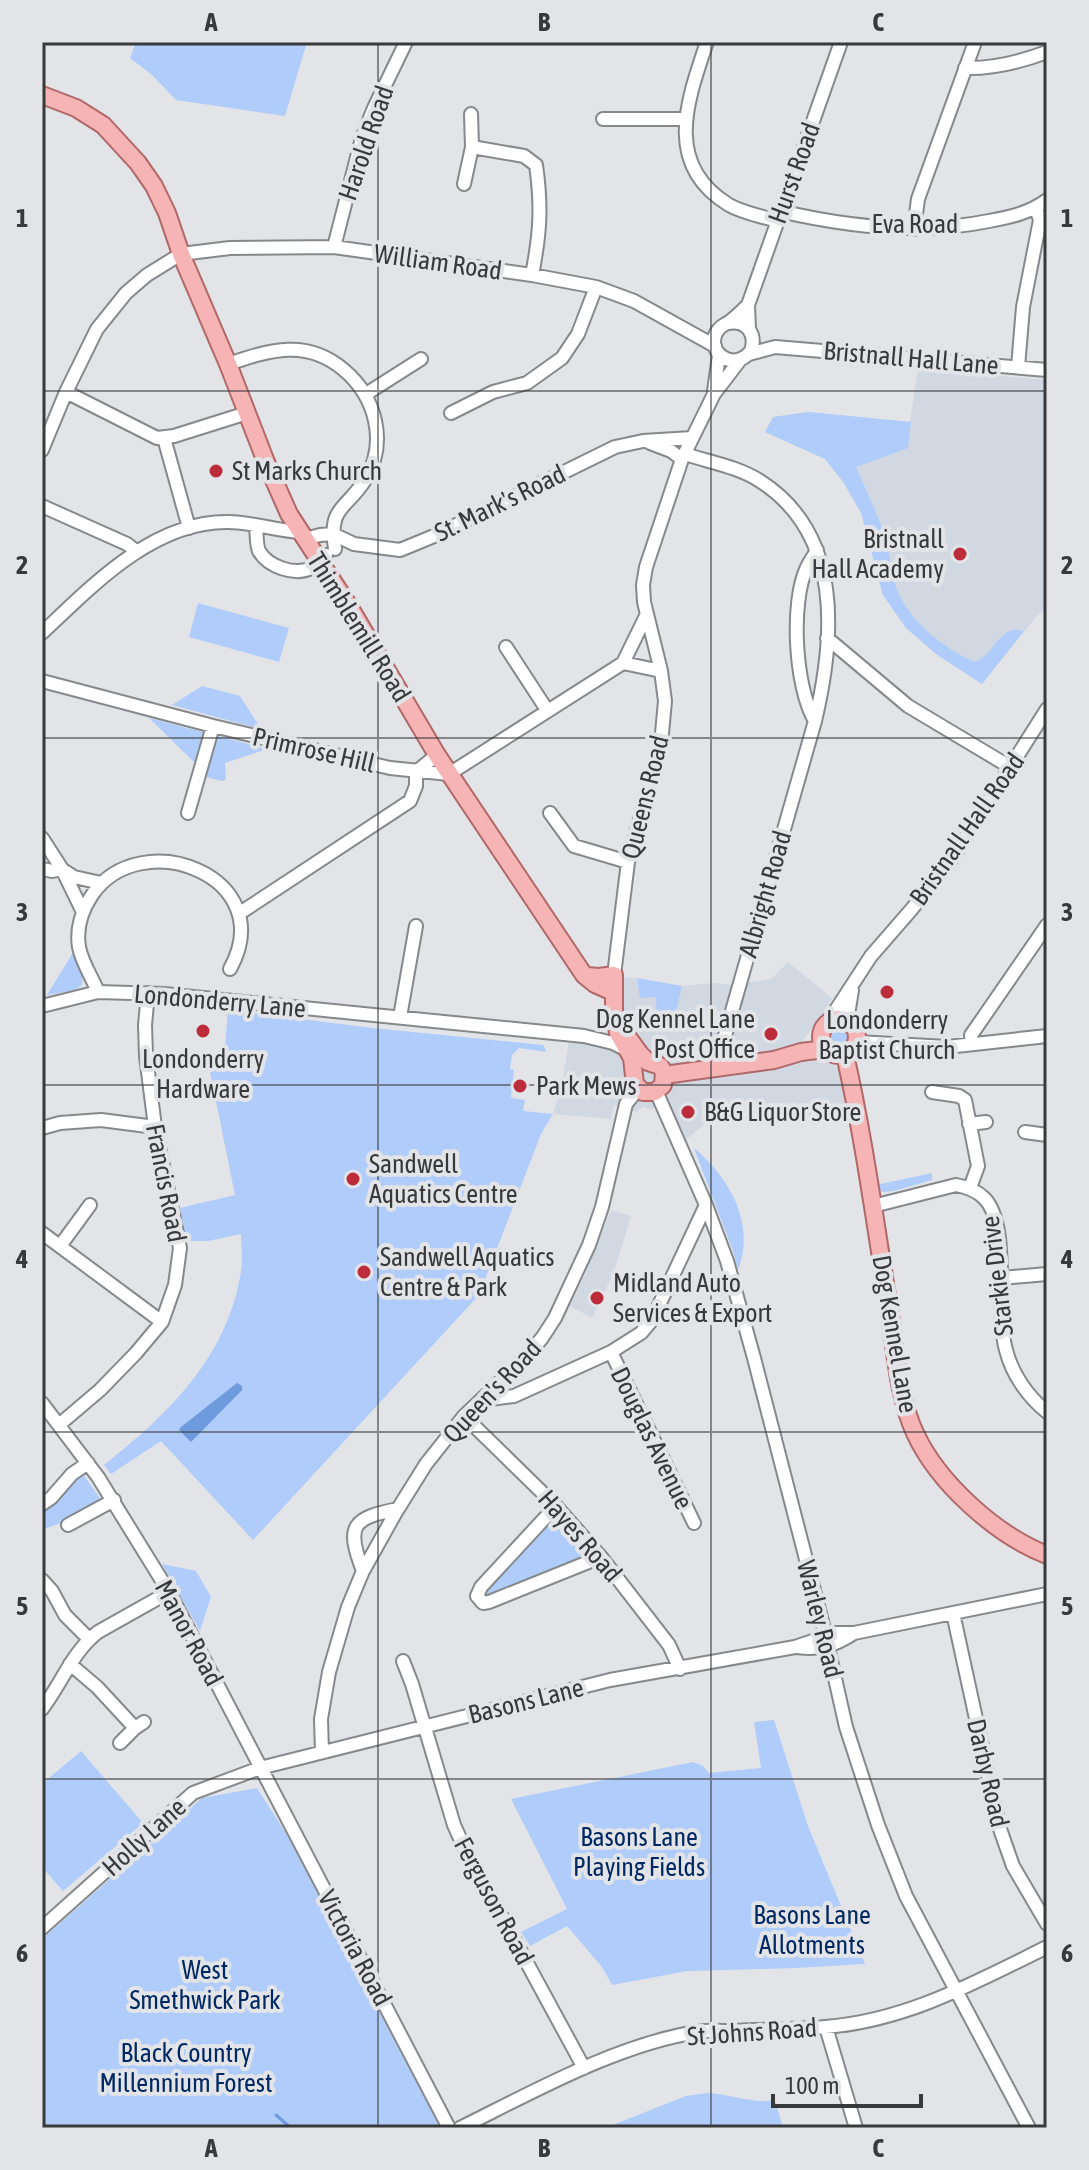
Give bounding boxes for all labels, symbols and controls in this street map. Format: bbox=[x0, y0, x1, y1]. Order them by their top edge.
text: A bbox=[204, 7, 218, 37]
text: B bbox=[538, 7, 551, 37]
text: C bbox=[872, 7, 884, 37]
street label: Harold Road bbox=[332, 82, 400, 204]
street label: Hurst Road bbox=[762, 118, 826, 228]
text: 1 bbox=[16, 203, 28, 233]
text: 1 bbox=[1061, 203, 1073, 233]
street label: Eva Road bbox=[872, 209, 958, 239]
street label: William Road bbox=[372, 238, 504, 286]
street label: Bristnall Hall Lane bbox=[822, 335, 1000, 381]
place label: St Marks Church bbox=[232, 456, 382, 486]
street label: St. Mark's Road bbox=[430, 458, 570, 548]
marker: St Marks Church bbox=[207, 462, 225, 480]
place label: Bristnall Hall Academy bbox=[811, 524, 944, 584]
marker: Bristnall Hall Academy bbox=[951, 545, 969, 563]
street label: Thimblemill Road bbox=[301, 547, 417, 707]
text: 2 bbox=[16, 550, 28, 580]
text: 2 bbox=[1061, 550, 1073, 580]
street label: Primrose Hill bbox=[250, 721, 378, 779]
street label: Queens Road bbox=[615, 732, 675, 862]
street label: Bristnall Hall Road bbox=[903, 747, 1031, 911]
street label: Albright Road bbox=[733, 827, 797, 961]
text: 3 bbox=[16, 897, 28, 927]
text: 3 bbox=[1061, 897, 1073, 927]
street label: Londonderry Lane bbox=[133, 979, 307, 1023]
marker: Londonderry Baptist Church bbox=[878, 983, 896, 1001]
place label: Dog Kennel Lane Post Office bbox=[595, 1004, 755, 1064]
place label: Londonderry Baptist Church bbox=[818, 1005, 956, 1065]
marker: Londonderry Hardware bbox=[194, 1022, 212, 1040]
marker: Dog Kennel Lane Post Office bbox=[762, 1025, 780, 1043]
place label: Londonderry Hardware bbox=[142, 1044, 264, 1104]
place label: Park Mews bbox=[536, 1071, 637, 1101]
marker: Park Mews bbox=[511, 1077, 529, 1095]
place label: B&G Liquor Store bbox=[704, 1097, 861, 1127]
marker: B&G Liquor Store bbox=[679, 1103, 697, 1121]
street label: Francis Road bbox=[140, 1121, 192, 1245]
place label: Sandwell Aquatics Centre bbox=[369, 1149, 518, 1209]
marker: Sandwell Aquatics Centre bbox=[344, 1170, 362, 1188]
street label: Starkie Drive bbox=[975, 1214, 1019, 1338]
place label: Sandwell Aquatics Centre & Park bbox=[380, 1242, 554, 1302]
text: 4 bbox=[15, 1244, 28, 1274]
text: 4 bbox=[1060, 1244, 1073, 1274]
street label: Dog Kennel Lane bbox=[866, 1253, 924, 1415]
marker: Sandwell Aquatics Centre & Park bbox=[355, 1263, 373, 1281]
place label: Midland Auto Services & Export bbox=[613, 1268, 772, 1328]
marker: Midland Auto Services & Export bbox=[588, 1289, 606, 1307]
street label: Queen's Road bbox=[437, 1333, 547, 1449]
street label: Douglas Avenue bbox=[605, 1362, 699, 1514]
street label: Hayes Road bbox=[532, 1484, 628, 1588]
street label: Warley Road bbox=[791, 1557, 849, 1681]
street label: Manor Road bbox=[149, 1575, 229, 1691]
text: 5 bbox=[16, 1591, 28, 1621]
text: 5 bbox=[1061, 1591, 1073, 1621]
street label: Basons Lane bbox=[465, 1672, 587, 1730]
street label: Darby Road bbox=[961, 1716, 1015, 1830]
street label: Holly Lane bbox=[96, 1792, 192, 1882]
park label: Basons Lane Playing Fields bbox=[573, 1822, 705, 1882]
street label: Ferguson Road bbox=[448, 1832, 540, 1970]
street label: Victoria Road bbox=[312, 1885, 398, 2011]
park label: Basons Lane Allotments bbox=[753, 1900, 871, 1960]
text: 6 bbox=[16, 1938, 28, 1968]
text: 6 bbox=[1061, 1938, 1073, 1968]
park label: West Smethwick Park bbox=[129, 1955, 281, 2015]
street label: St Johns Road bbox=[686, 2012, 818, 2052]
park label: Black Country Millennium Forest bbox=[99, 2038, 273, 2098]
scale bar bbox=[773, 2058, 921, 2108]
text: 100 m bbox=[785, 2072, 839, 2099]
text: A bbox=[204, 2133, 218, 2163]
text: B bbox=[538, 2133, 551, 2163]
text: C bbox=[872, 2133, 884, 2163]

